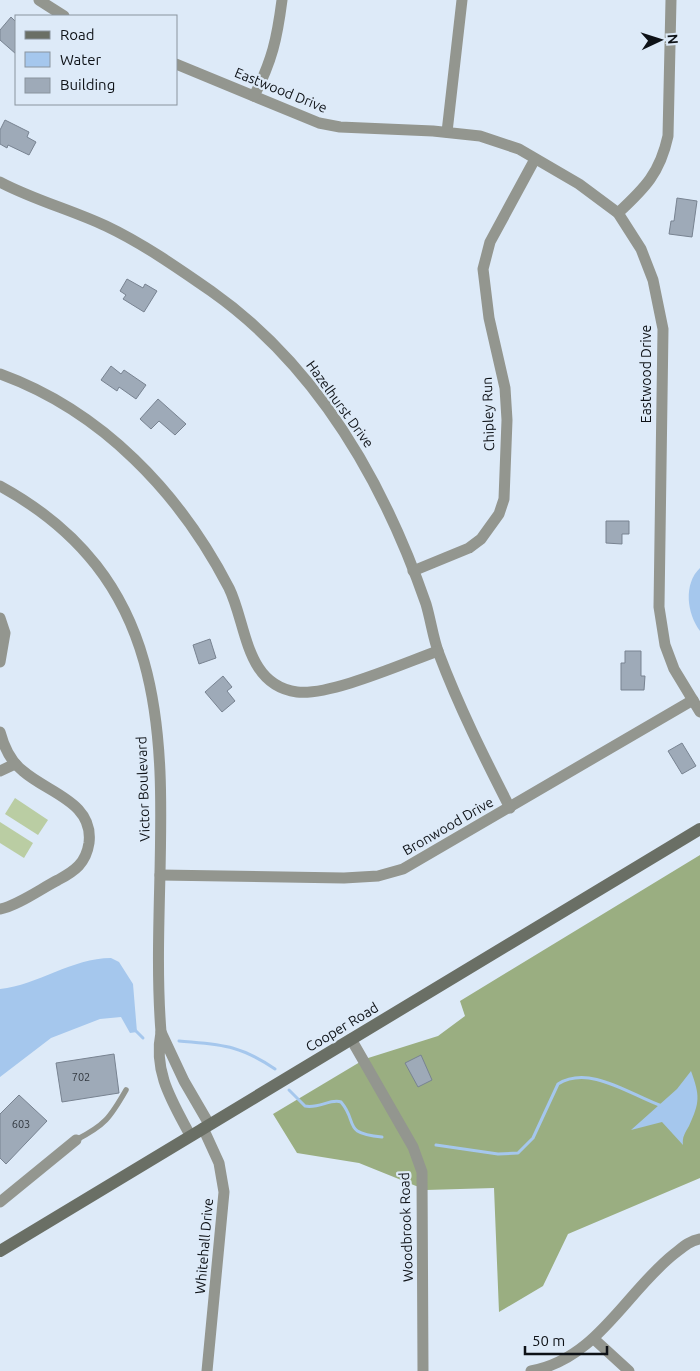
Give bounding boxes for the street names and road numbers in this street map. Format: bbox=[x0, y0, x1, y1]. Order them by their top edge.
street label: Eastwood Drive bbox=[232, 64, 330, 116]
street label: Eastwood Drive bbox=[638, 325, 654, 423]
street label: Hazelhurst Drive bbox=[303, 357, 377, 451]
street label: Chipley Run bbox=[479, 377, 497, 451]
street label: Victor Boulevard bbox=[133, 736, 153, 842]
street label: Bronwood Drive bbox=[400, 794, 496, 858]
street label: Cooper Road bbox=[303, 999, 381, 1055]
street label: Woodbrook Road bbox=[396, 1172, 416, 1282]
street label: Whitehall Drive bbox=[192, 1197, 216, 1295]

